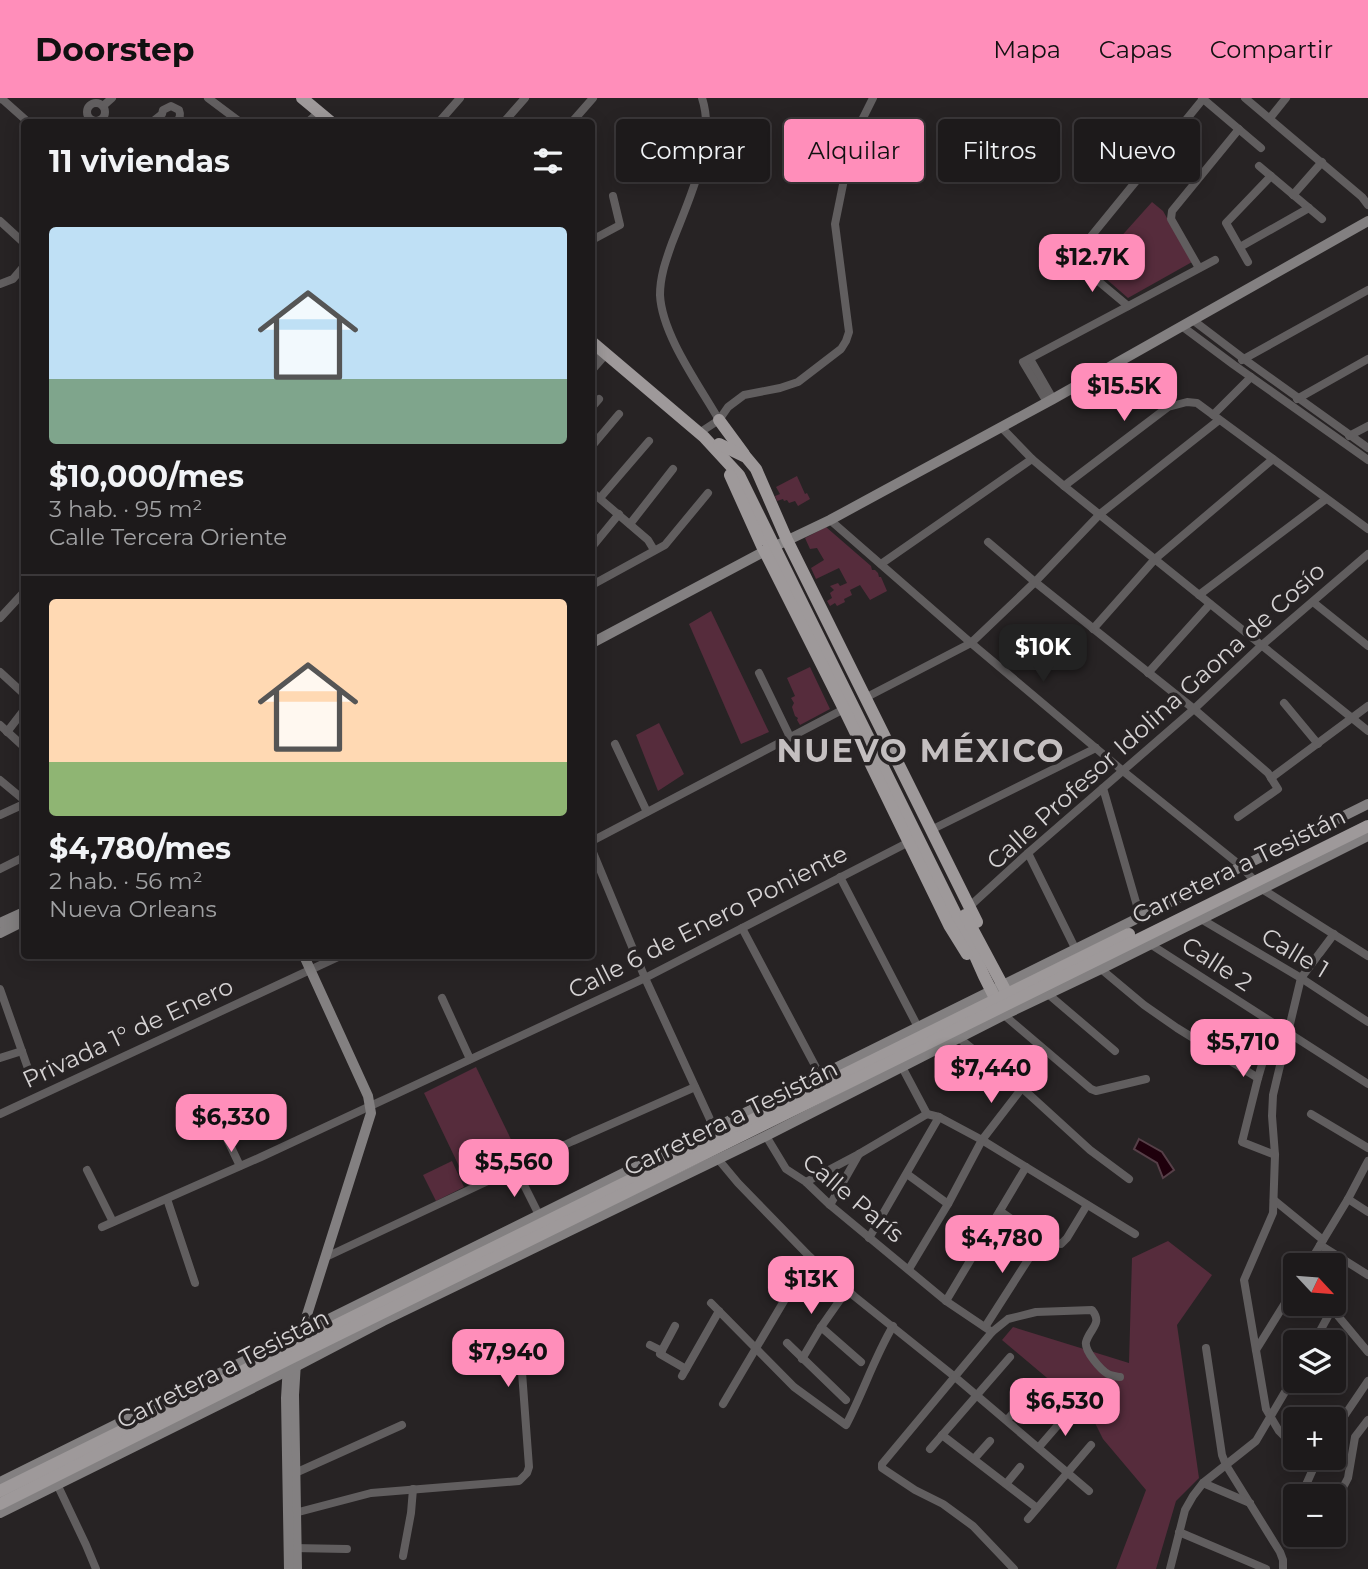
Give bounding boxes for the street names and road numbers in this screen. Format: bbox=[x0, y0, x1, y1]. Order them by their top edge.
street label: Calle Profesor Idolina Gaona de Cosío bbox=[981, 556, 1331, 875]
street label: Carretera a Tesistán bbox=[1127, 801, 1350, 930]
street label: Calle 6 de Enero Poniente bbox=[563, 838, 852, 1005]
street label: Calle 1 bbox=[1256, 921, 1334, 984]
street label: Calle 2 bbox=[1177, 930, 1258, 997]
street label: Privada 1° de Enero bbox=[18, 971, 238, 1094]
street label: Carretera a Tesistán bbox=[619, 1053, 842, 1182]
street label: Calle París bbox=[797, 1147, 910, 1248]
street label: Carretera a Tesistán bbox=[112, 1303, 334, 1435]

